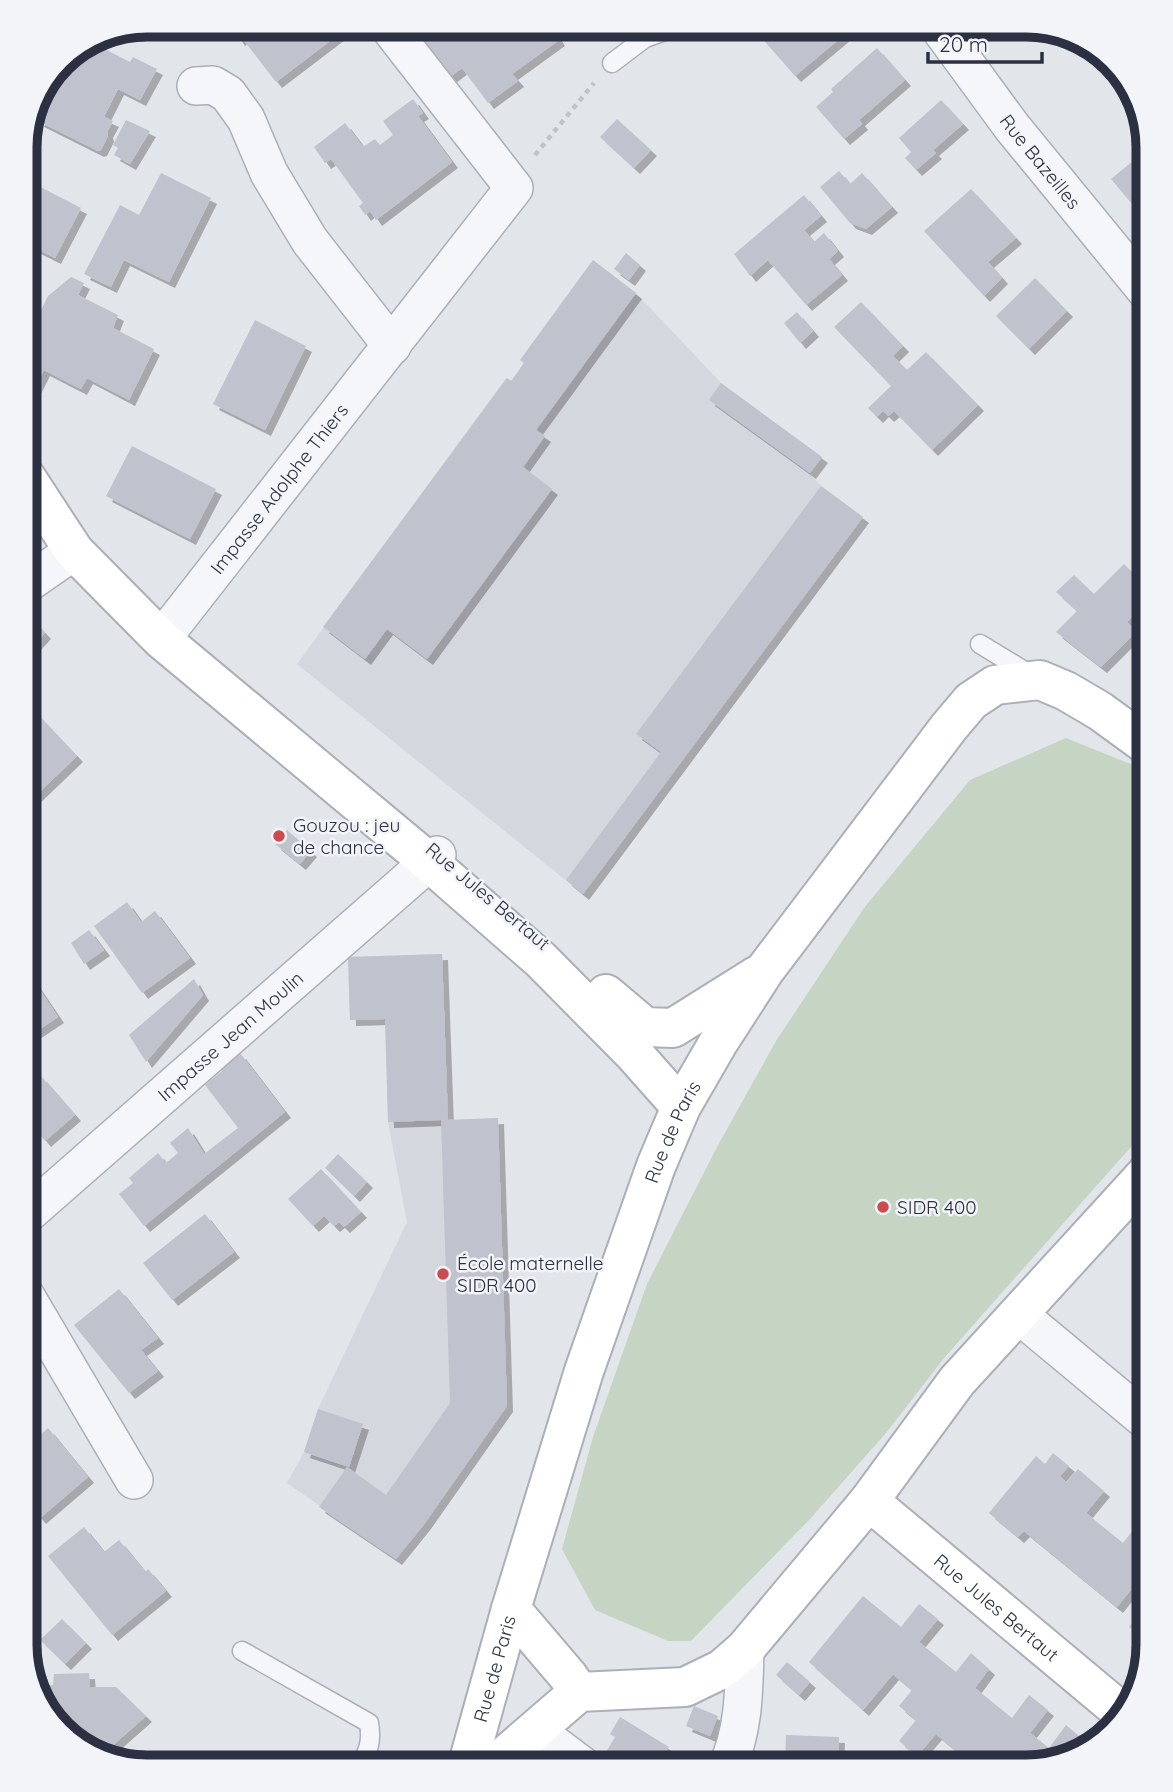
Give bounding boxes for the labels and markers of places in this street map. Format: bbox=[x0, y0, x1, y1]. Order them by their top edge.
place label: Gouzou : jeu de chance bbox=[293, 813, 400, 859]
marker: Gouzou : jeu de chance bbox=[271, 828, 287, 844]
place label: SIDR 400 bbox=[897, 1195, 977, 1219]
marker: SIDR 400 bbox=[875, 1199, 891, 1215]
place label: École maternelle SIDR 400 bbox=[457, 1251, 603, 1297]
marker: École maternelle SIDR 400 bbox=[435, 1266, 451, 1282]

